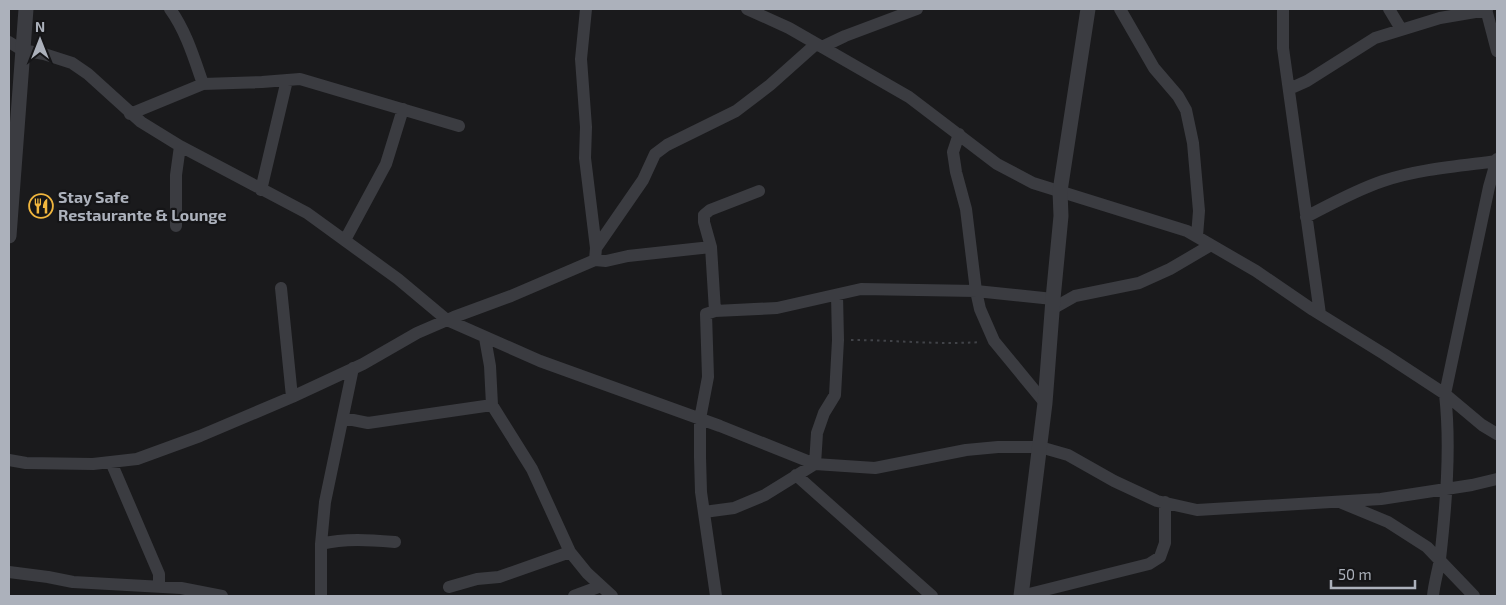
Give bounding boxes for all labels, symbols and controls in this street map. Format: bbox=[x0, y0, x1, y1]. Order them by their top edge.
north arrow bbox=[15, 15, 65, 65]
text: N bbox=[35, 18, 45, 35]
place label: Stay Safe Restaurante & Lounge bbox=[58, 187, 227, 224]
restaurant icon: Stay Safe Restaurante & Lounge bbox=[28, 193, 54, 219]
scale bar bbox=[1331, 558, 1415, 590]
text: 50 m bbox=[1338, 565, 1372, 583]

